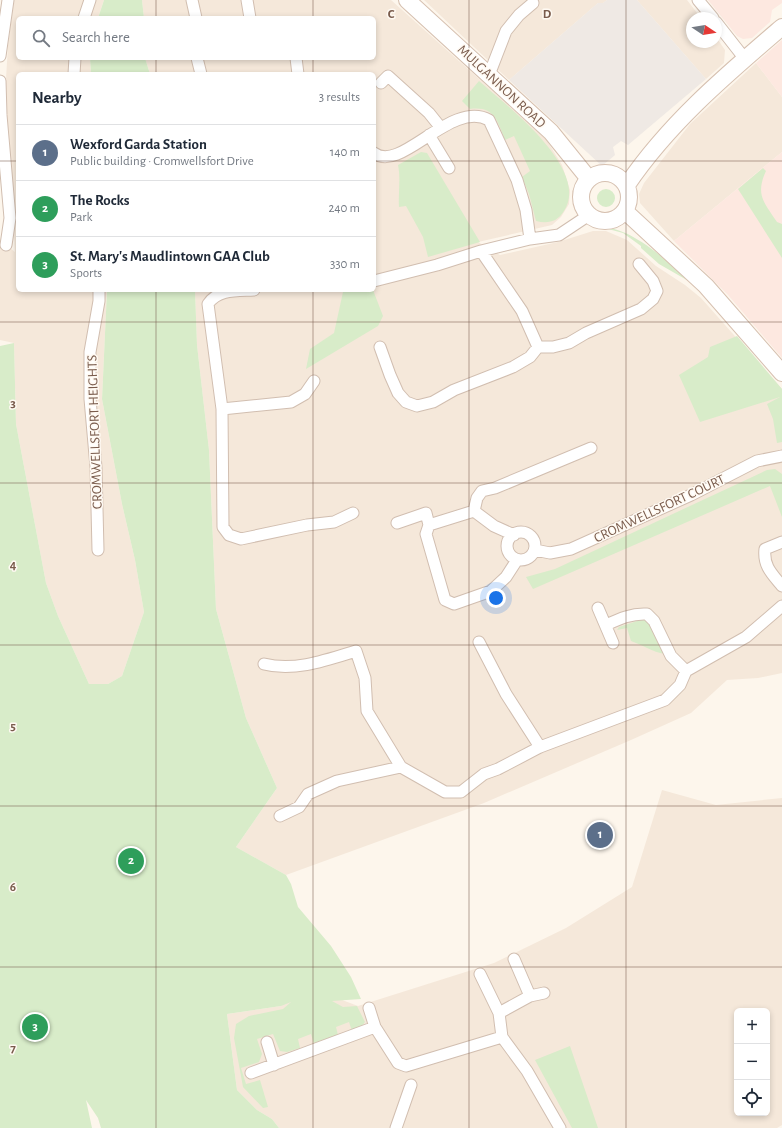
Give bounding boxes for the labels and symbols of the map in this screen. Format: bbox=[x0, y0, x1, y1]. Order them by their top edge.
text: C bbox=[388, 8, 395, 21]
text: D bbox=[543, 8, 552, 21]
north arrow bbox=[686, 12, 722, 48]
street label: MULGANNON ROAD bbox=[455, 42, 548, 131]
street label: CROMWELLSFORT HEIGHTS bbox=[85, 355, 105, 509]
text: 3 bbox=[10, 397, 16, 410]
street label: CROMWELLSFORT COURT bbox=[592, 472, 727, 545]
text: 4 bbox=[10, 559, 17, 572]
your location bbox=[486, 588, 506, 608]
text: 5 bbox=[10, 720, 16, 733]
pin: 1 bbox=[587, 820, 613, 850]
pin: 2 bbox=[118, 846, 144, 876]
text: 6 bbox=[10, 881, 16, 894]
pin: 3 bbox=[22, 1012, 48, 1042]
text: 7 bbox=[10, 1042, 16, 1055]

